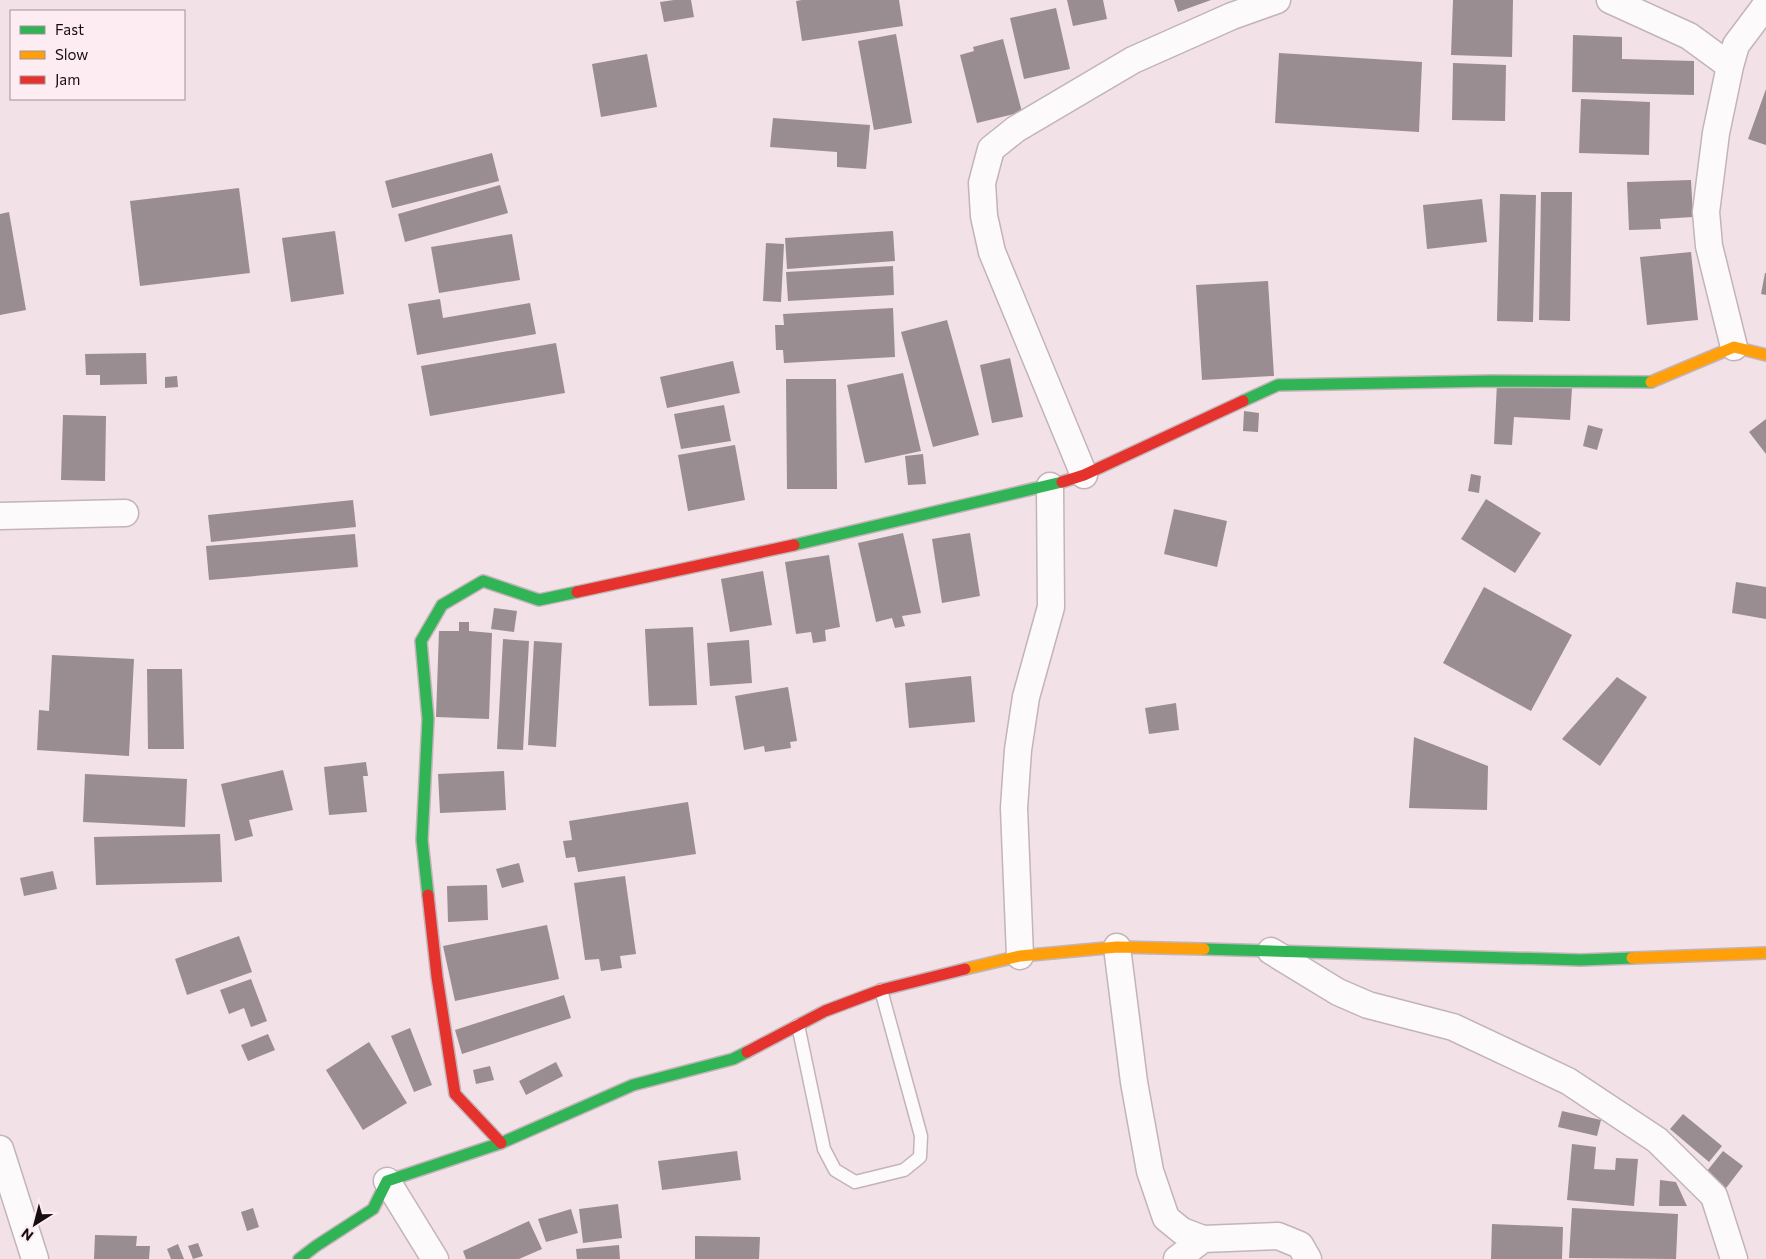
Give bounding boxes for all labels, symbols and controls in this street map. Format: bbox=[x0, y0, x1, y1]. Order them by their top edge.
legend bbox=[10, 10, 185, 100]
text: Fast bbox=[55, 20, 84, 38]
text: Slow bbox=[55, 45, 88, 63]
text: Jam bbox=[55, 70, 80, 88]
north arrow bbox=[10, 1199, 60, 1249]
text: N bbox=[18, 1225, 36, 1245]

